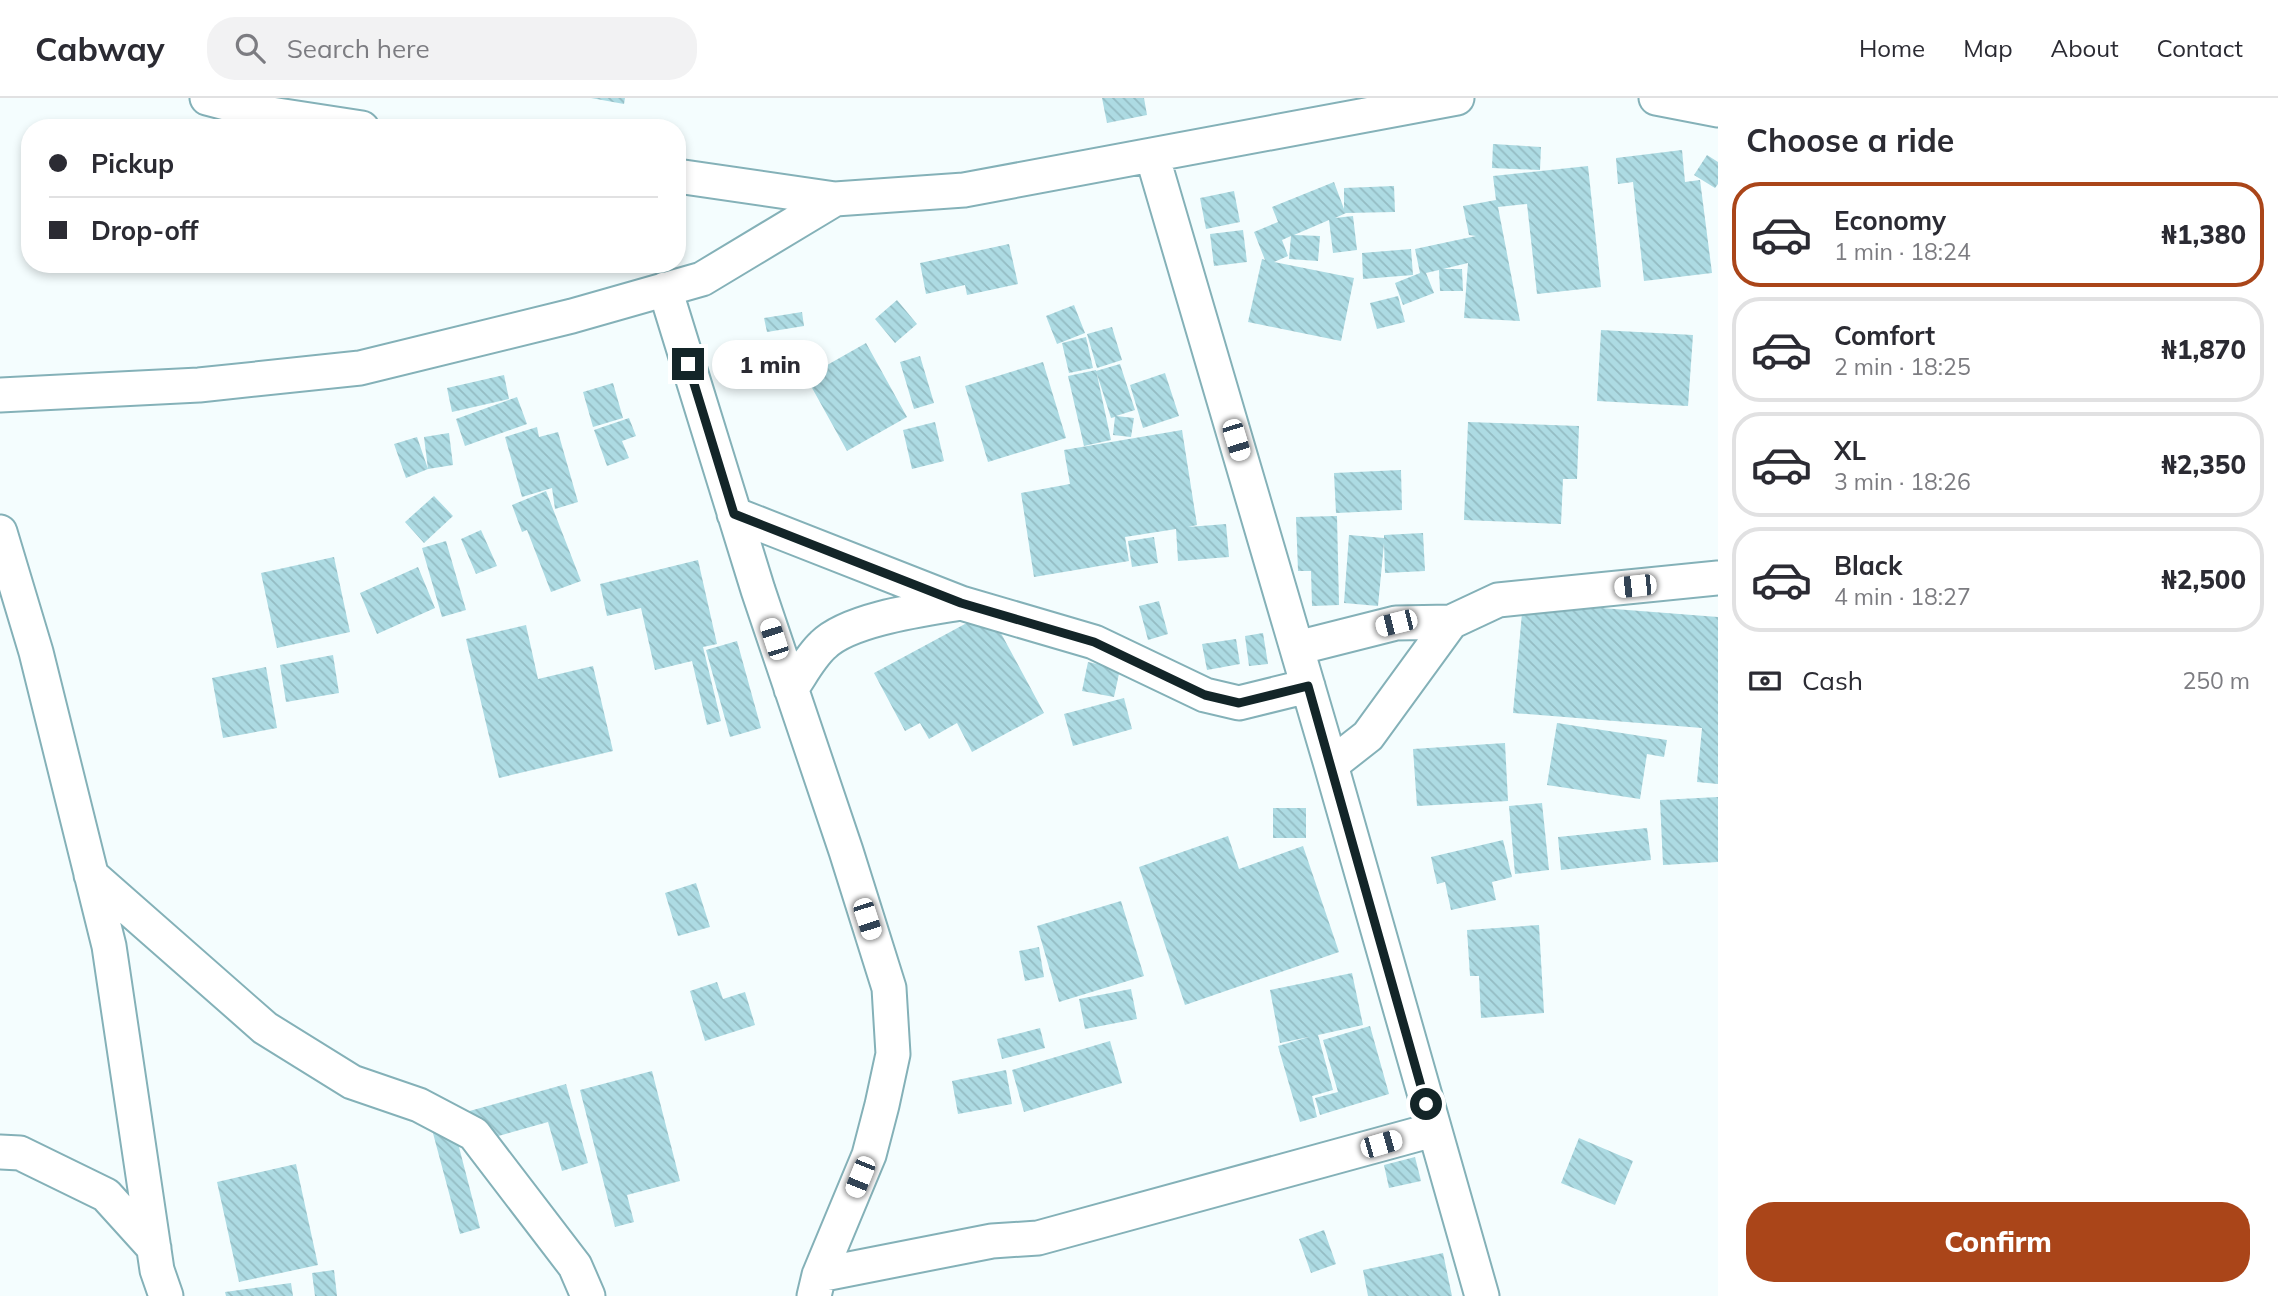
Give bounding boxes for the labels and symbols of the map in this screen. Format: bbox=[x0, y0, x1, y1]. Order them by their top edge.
callout: 1 min bbox=[712, 340, 828, 388]
route end bbox=[672, 348, 704, 380]
car bbox=[1220, 417, 1253, 463]
car bbox=[1614, 573, 1657, 599]
car bbox=[1374, 608, 1419, 638]
car bbox=[758, 616, 791, 662]
car bbox=[851, 896, 884, 942]
route start bbox=[1410, 1088, 1442, 1120]
car bbox=[1358, 1128, 1405, 1160]
car bbox=[843, 1154, 878, 1200]

